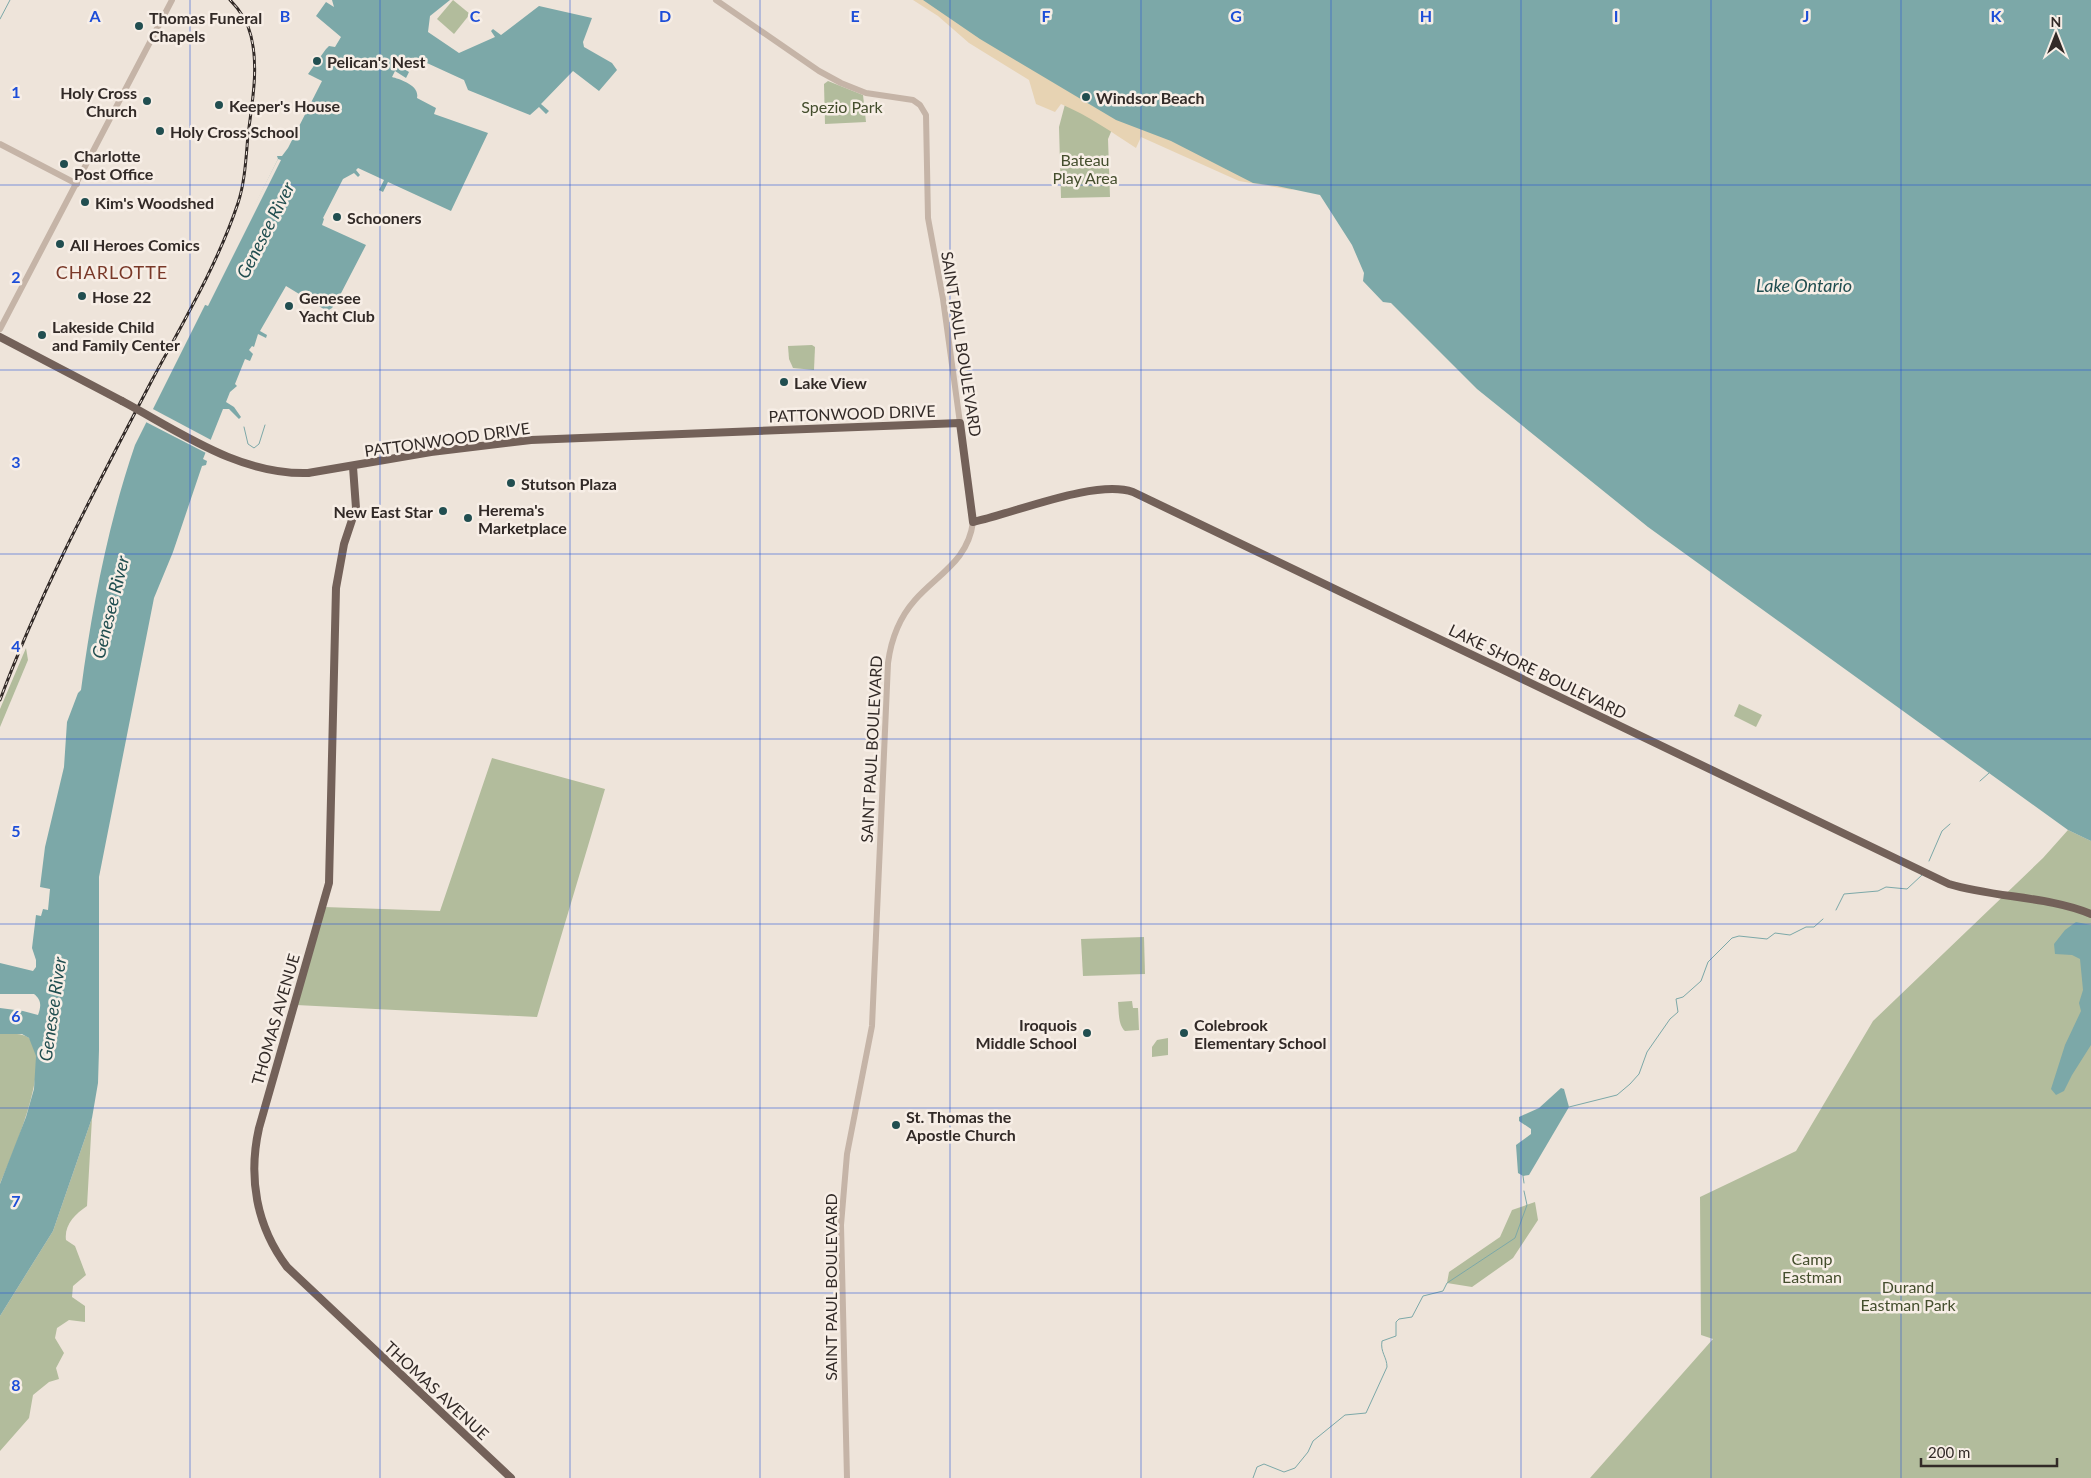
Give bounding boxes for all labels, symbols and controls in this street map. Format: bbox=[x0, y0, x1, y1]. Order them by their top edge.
text: A bbox=[88, 6, 101, 25]
text: B bbox=[280, 6, 290, 25]
text: C bbox=[470, 6, 481, 25]
text: D bbox=[659, 6, 671, 25]
text: E bbox=[850, 6, 860, 25]
text: F bbox=[1041, 6, 1051, 25]
text: G bbox=[1230, 6, 1242, 25]
text: H bbox=[1420, 6, 1432, 25]
text: I bbox=[1614, 6, 1618, 25]
text: J bbox=[1803, 6, 1809, 25]
text: K bbox=[1991, 6, 2003, 25]
place label: Thomas Funeral Chapels bbox=[149, 8, 262, 45]
north arrow bbox=[2031, 10, 2081, 60]
text: N bbox=[2051, 13, 2061, 30]
marker: Thomas Funeral Chapels bbox=[133, 20, 145, 32]
place label: Pelican's Nest bbox=[327, 52, 425, 71]
marker: Pelican's Nest bbox=[311, 55, 323, 67]
text: 1 bbox=[11, 82, 21, 101]
place label: Holy Cross Church bbox=[60, 83, 137, 120]
place label: Windsor Beach bbox=[1096, 88, 1204, 107]
marker: Windsor Beach bbox=[1080, 91, 1092, 103]
marker: Holy Cross Church bbox=[141, 95, 153, 107]
place label: Keeper's House bbox=[229, 96, 340, 115]
park label: Spezio Park bbox=[801, 97, 884, 116]
marker: Keeper's House bbox=[213, 99, 225, 111]
place label: Holy Cross School bbox=[170, 122, 298, 141]
marker: Holy Cross School bbox=[154, 125, 166, 137]
place label: Charlotte Post Office bbox=[74, 146, 154, 183]
park label: Bateau Play Area bbox=[1052, 150, 1118, 187]
marker: Charlotte Post Office bbox=[58, 158, 70, 170]
water label: Genesee River bbox=[231, 177, 299, 282]
place label: Kim's Woodshed bbox=[95, 193, 214, 212]
marker: Kim's Woodshed bbox=[79, 196, 91, 208]
place label: Schooners bbox=[347, 208, 421, 227]
marker: Schooners bbox=[331, 211, 343, 223]
place label: All Heroes Comics bbox=[69, 235, 200, 254]
marker: All Heroes Comics bbox=[54, 238, 66, 250]
street label: SAINT PAUL BOULEVARD bbox=[938, 250, 986, 438]
district label: CHARLOTTE bbox=[56, 261, 168, 283]
text: 2 bbox=[11, 267, 21, 286]
water label: Lake Ontario bbox=[1756, 274, 1852, 296]
place label: Hose 22 bbox=[92, 287, 151, 306]
place label: Genesee Yacht Club bbox=[298, 288, 375, 325]
marker: Hose 22 bbox=[76, 290, 88, 302]
marker: Genesee Yacht Club bbox=[283, 300, 295, 312]
place label: Lakeside Child and Family Center bbox=[52, 317, 180, 354]
marker: Lakeside Child and Family Center bbox=[36, 329, 48, 341]
place label: Lake View bbox=[794, 373, 867, 392]
marker: Lake View bbox=[778, 376, 790, 388]
street label: PATTONWOOD DRIVE bbox=[768, 401, 936, 425]
street label: PATTONWOOD DRIVE bbox=[363, 418, 531, 460]
text: 3 bbox=[11, 452, 21, 471]
place label: Stutson Plaza bbox=[521, 474, 617, 493]
marker: Stutson Plaza bbox=[505, 477, 517, 489]
place label: Herema's Marketplace bbox=[478, 500, 567, 537]
place label: New East Star bbox=[333, 502, 433, 521]
marker: New East Star bbox=[437, 505, 449, 517]
marker: Herema's Marketplace bbox=[462, 512, 474, 524]
water label: Genesee River bbox=[87, 552, 134, 661]
street label: LAKE SHORE BOULEVARD bbox=[1446, 620, 1630, 722]
text: 4 bbox=[11, 636, 21, 655]
street label: SAINT PAUL BOULEVARD bbox=[857, 655, 885, 843]
text: 5 bbox=[11, 821, 21, 840]
street label: THOMAS AVENUE bbox=[247, 951, 303, 1087]
water label: Genesee River bbox=[34, 955, 70, 1063]
text: 6 bbox=[11, 1006, 21, 1025]
place label: Iroquois Middle School bbox=[976, 1015, 1077, 1052]
place label: Colebrook Elementary School bbox=[1194, 1015, 1326, 1052]
marker: Iroquois Middle School bbox=[1081, 1027, 1093, 1039]
marker: Colebrook Elementary School bbox=[1178, 1027, 1190, 1039]
place label: St. Thomas the Apostle Church bbox=[905, 1107, 1016, 1144]
marker: St. Thomas the Apostle Church bbox=[890, 1119, 902, 1131]
text: 7 bbox=[11, 1191, 21, 1210]
street label: SAINT PAUL BOULEVARD bbox=[821, 1193, 840, 1381]
park label: Camp Eastman bbox=[1782, 1249, 1842, 1286]
park label: Durand Eastman Park bbox=[1860, 1277, 1956, 1314]
street label: THOMAS AVENUE bbox=[381, 1337, 493, 1443]
text: 8 bbox=[11, 1375, 21, 1394]
scale bar bbox=[1921, 1436, 2057, 1468]
text: 200 m bbox=[1928, 1443, 1970, 1461]

